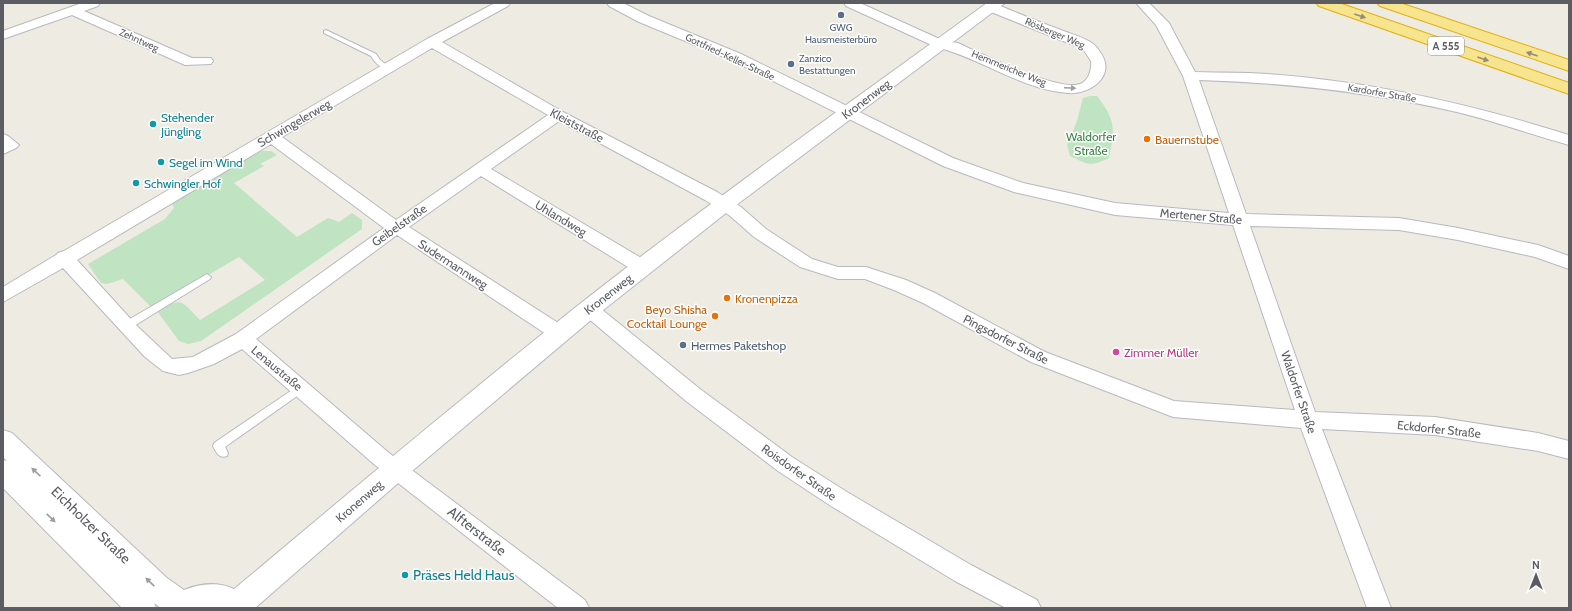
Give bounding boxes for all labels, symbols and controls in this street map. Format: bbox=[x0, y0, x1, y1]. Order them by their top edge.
marker: GWG Hausmeisterbüro bbox=[836, 10, 846, 20]
one-way arrow bbox=[1355, 13, 1367, 19]
street label: Rösberger Weg bbox=[1023, 15, 1088, 52]
place label: GWG Hausmeisterbüro bbox=[805, 21, 878, 46]
street label: Zehntweg bbox=[117, 26, 162, 55]
street label: Gottfried-Keller-Straße bbox=[683, 31, 777, 83]
road number: A 555 bbox=[1428, 37, 1464, 55]
street label: Hemmericher Weg bbox=[970, 47, 1049, 89]
one-way arrow bbox=[1526, 50, 1538, 56]
place label: Zanzico Bestattungen bbox=[799, 52, 856, 77]
one-way arrow bbox=[1477, 56, 1489, 62]
marker: Zanzico Bestattungen bbox=[786, 59, 796, 69]
street label: Kronenweg bbox=[839, 75, 894, 122]
street label: Kardorfer Straße bbox=[1347, 81, 1417, 105]
one-way arrow bbox=[1064, 85, 1076, 92]
street label: Schwingelerweg bbox=[255, 95, 334, 150]
street label: Kleiststraße bbox=[548, 105, 606, 145]
place label: Stehender Jüngling bbox=[160, 110, 214, 139]
marker: Stehender Jüngling bbox=[148, 119, 158, 129]
park label: Waldorfer Straße bbox=[1066, 129, 1116, 158]
place label: Bauernstube bbox=[1155, 132, 1219, 147]
marker: Bauernstube bbox=[1142, 134, 1152, 144]
place label: Segel im Wind bbox=[169, 155, 243, 170]
marker: Segel im Wind bbox=[156, 157, 166, 167]
place label: Schwingler Hof bbox=[144, 176, 221, 191]
marker: Schwingler Hof bbox=[131, 178, 141, 188]
street label: Uhlandweg bbox=[532, 197, 591, 240]
street label: Geibelstraße bbox=[369, 201, 429, 249]
street label: Mertener Straße bbox=[1159, 205, 1243, 227]
street label: Sudermannweg bbox=[415, 236, 492, 293]
street label: Kronenweg bbox=[581, 270, 636, 318]
place label: Kronenpizza bbox=[735, 291, 798, 306]
marker: Kronenpizza bbox=[722, 293, 732, 303]
place label: Beyo Shisha Cocktail Lounge bbox=[627, 302, 707, 331]
marker: Beyo Shisha Cocktail Lounge bbox=[710, 311, 720, 321]
street label: Pingsdorfer Straße bbox=[961, 311, 1051, 367]
place label: Hermes Paketshop bbox=[691, 338, 786, 353]
marker: Hermes Paketshop bbox=[678, 340, 688, 350]
street label: Lenaustraße bbox=[248, 342, 306, 394]
place label: Zimmer Müller bbox=[1124, 345, 1198, 360]
marker: Zimmer Müller bbox=[1111, 347, 1121, 357]
street label: Waldorfer Straße bbox=[1278, 349, 1320, 435]
street label: Eckdorfer Straße bbox=[1396, 417, 1482, 441]
street label: Roisdorfer Straße bbox=[759, 441, 839, 503]
one-way arrow bbox=[31, 467, 41, 477]
street label: Kronenweg bbox=[332, 476, 386, 525]
street label: Eichholzer Straße bbox=[47, 483, 135, 567]
street label: Alfterstraße bbox=[444, 503, 510, 559]
one-way arrow bbox=[46, 513, 56, 522]
north arrow bbox=[1516, 555, 1556, 595]
text: N bbox=[1532, 558, 1540, 572]
place label: Präses Held Haus bbox=[413, 566, 515, 584]
marker: Präses Held Haus bbox=[400, 570, 410, 580]
one-way arrow bbox=[145, 577, 155, 587]

